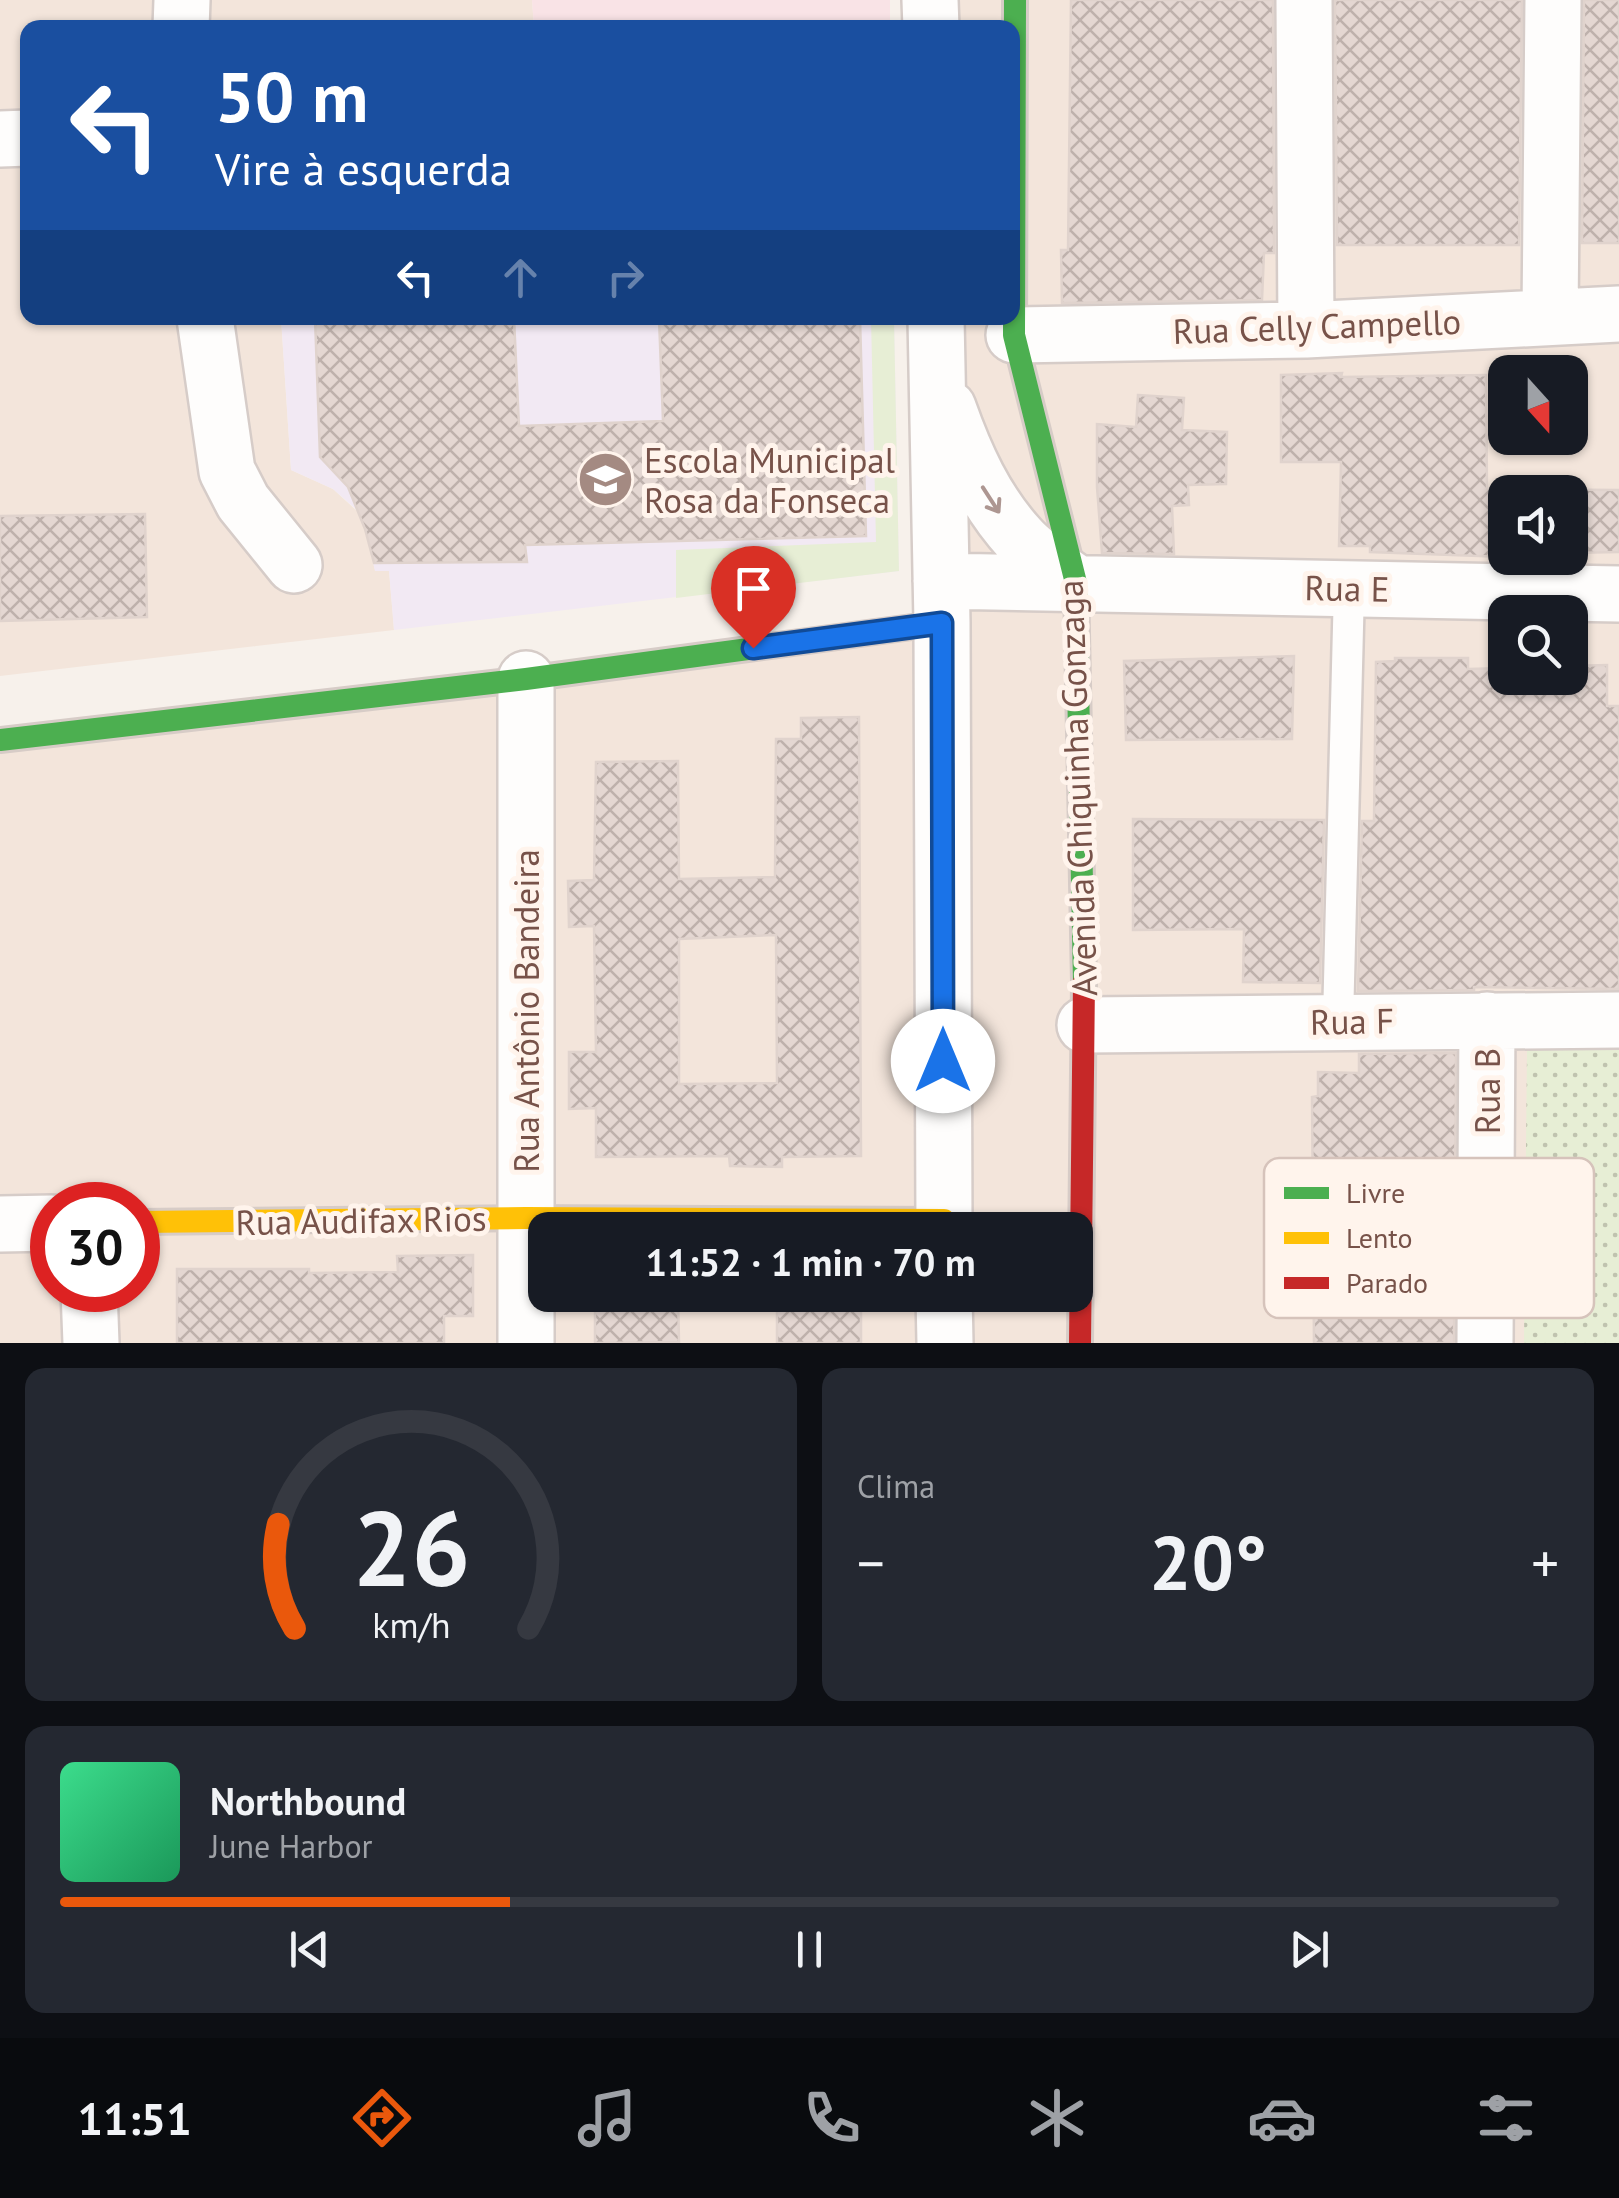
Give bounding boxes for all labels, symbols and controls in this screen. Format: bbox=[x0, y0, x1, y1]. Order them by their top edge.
text: 50 m bbox=[215, 51, 368, 141]
icon: left bbox=[50, 60, 180, 190]
text: Vire à esquerda bbox=[215, 139, 512, 197]
icon: left bbox=[388, 250, 443, 305]
icon: ahead bbox=[493, 250, 548, 305]
icon: right bbox=[598, 250, 653, 305]
street label: Rua Celly Campello bbox=[1172, 298, 1462, 354]
north arrow bbox=[1488, 355, 1588, 455]
map controls bbox=[1488, 355, 1588, 695]
place label: Escola Municipal Rosa da Fonseca bbox=[644, 437, 895, 523]
school or university icon: Escola Municipal Rosa da Fonseca bbox=[575, 450, 635, 510]
button: sound bbox=[1488, 475, 1588, 575]
one-way arrow bbox=[980, 485, 1001, 513]
pin bbox=[711, 546, 796, 649]
icon: arrive bbox=[726, 561, 781, 616]
street label: Rua E bbox=[1304, 564, 1390, 612]
street label: Avenida Chiquinha Gonzaga bbox=[1047, 579, 1107, 997]
button: search bbox=[1488, 595, 1588, 695]
street label: Rua Antônio Bandeira bbox=[503, 849, 549, 1173]
street label: Rua F bbox=[1310, 997, 1394, 1045]
position arrow bbox=[891, 1009, 995, 1113]
street label: Rua B bbox=[1464, 1048, 1510, 1134]
legend bbox=[1264, 1158, 1594, 1318]
text: Livre bbox=[1346, 1174, 1405, 1211]
speed limit sign: 30 bbox=[30, 1182, 160, 1312]
street label: Rua Audifax Rios bbox=[235, 1195, 487, 1245]
text: Lento bbox=[1346, 1219, 1413, 1256]
text: 11:52 · 1 min · 70 m bbox=[645, 1237, 976, 1286]
text: Parado bbox=[1346, 1264, 1428, 1301]
text: Clima bbox=[857, 1465, 935, 1507]
text: 26 bbox=[352, 1480, 470, 1615]
text: 20° bbox=[1149, 1514, 1267, 1611]
text: − bbox=[857, 1527, 885, 1598]
text: + bbox=[1531, 1527, 1559, 1598]
text: km/h bbox=[372, 1602, 450, 1648]
text: Northbound bbox=[210, 1776, 406, 1825]
text: June Harbor bbox=[210, 1825, 372, 1867]
icon: previous bbox=[282, 1922, 337, 1977]
icon: pause bbox=[782, 1922, 837, 1977]
icon: next bbox=[1282, 1922, 1337, 1977]
icon: directions bbox=[347, 2083, 417, 2153]
icon: music bbox=[572, 2083, 642, 2153]
icon: phone bbox=[797, 2083, 867, 2153]
icon: climate bbox=[1022, 2083, 1092, 2153]
icon: car bbox=[1247, 2083, 1317, 2153]
icon: filters bbox=[1471, 2083, 1541, 2153]
text: 11:51 bbox=[77, 2089, 192, 2147]

